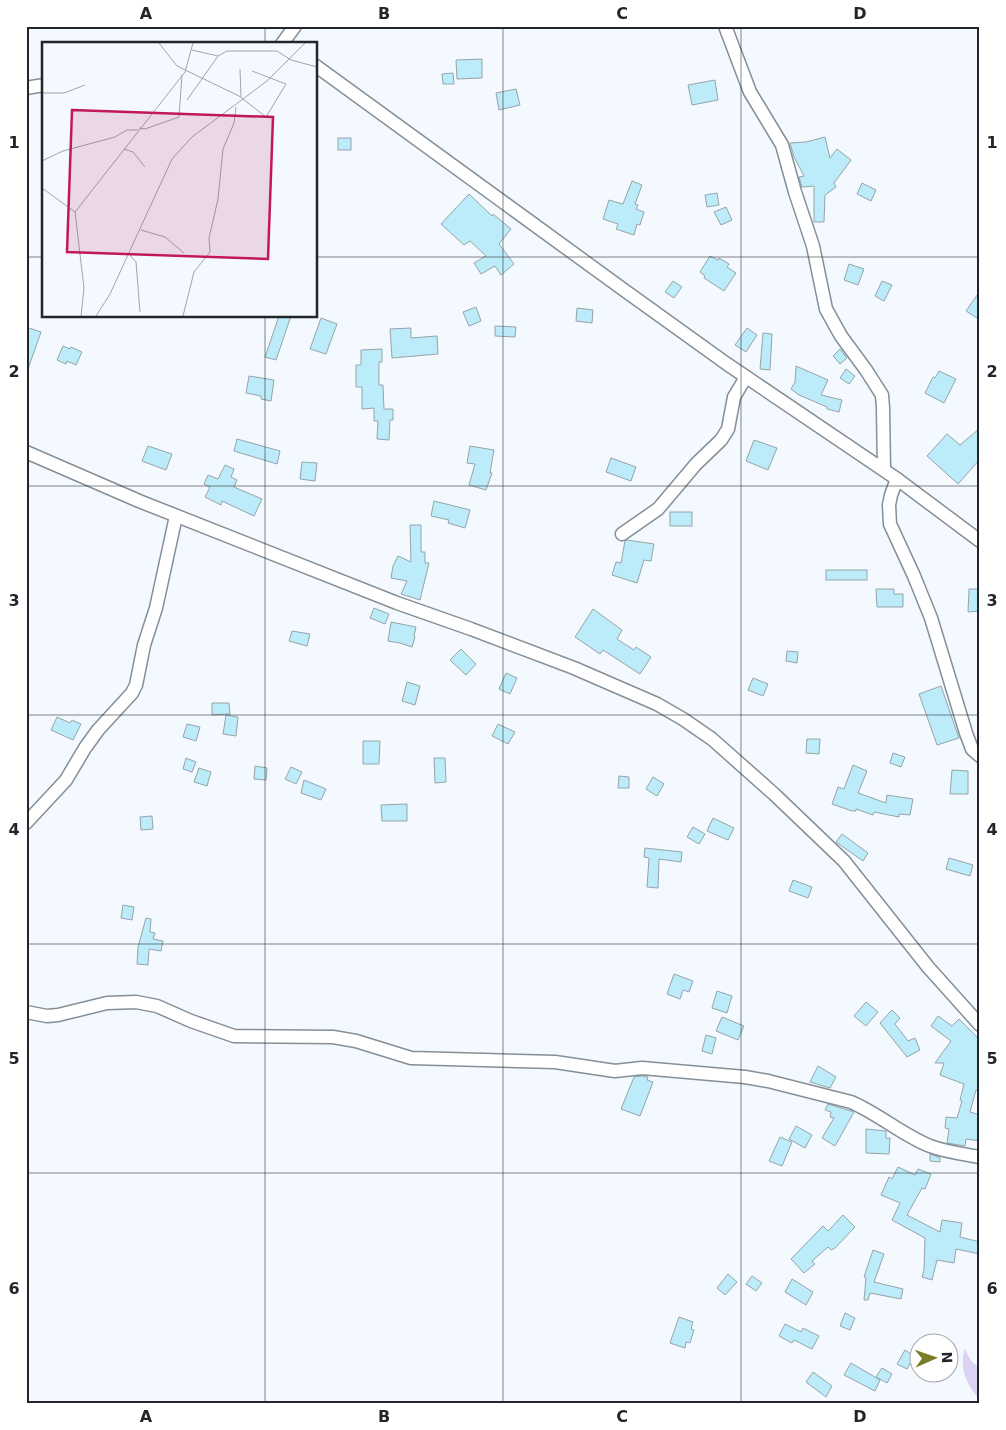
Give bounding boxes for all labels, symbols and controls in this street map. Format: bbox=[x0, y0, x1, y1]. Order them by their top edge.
text: A bbox=[140, 4, 153, 23]
text: B bbox=[378, 4, 390, 23]
text: C bbox=[616, 4, 628, 23]
text: D bbox=[853, 4, 867, 23]
inset map bbox=[42, 42, 318, 318]
text: 1 bbox=[8, 133, 20, 152]
text: 1 bbox=[986, 133, 998, 152]
text: 2 bbox=[8, 362, 20, 381]
text: 2 bbox=[986, 362, 998, 381]
text: 3 bbox=[8, 591, 20, 610]
text: 3 bbox=[986, 591, 998, 610]
text: 4 bbox=[8, 820, 20, 839]
text: 4 bbox=[986, 820, 998, 839]
text: 5 bbox=[8, 1049, 20, 1068]
text: 5 bbox=[986, 1049, 998, 1068]
text: 6 bbox=[8, 1279, 20, 1298]
text: 6 bbox=[986, 1279, 998, 1298]
north arrow bbox=[908, 1332, 958, 1382]
text: N bbox=[939, 1351, 955, 1364]
text: A bbox=[140, 1407, 153, 1426]
text: B bbox=[378, 1407, 390, 1426]
text: C bbox=[616, 1407, 628, 1426]
text: D bbox=[853, 1407, 867, 1426]

